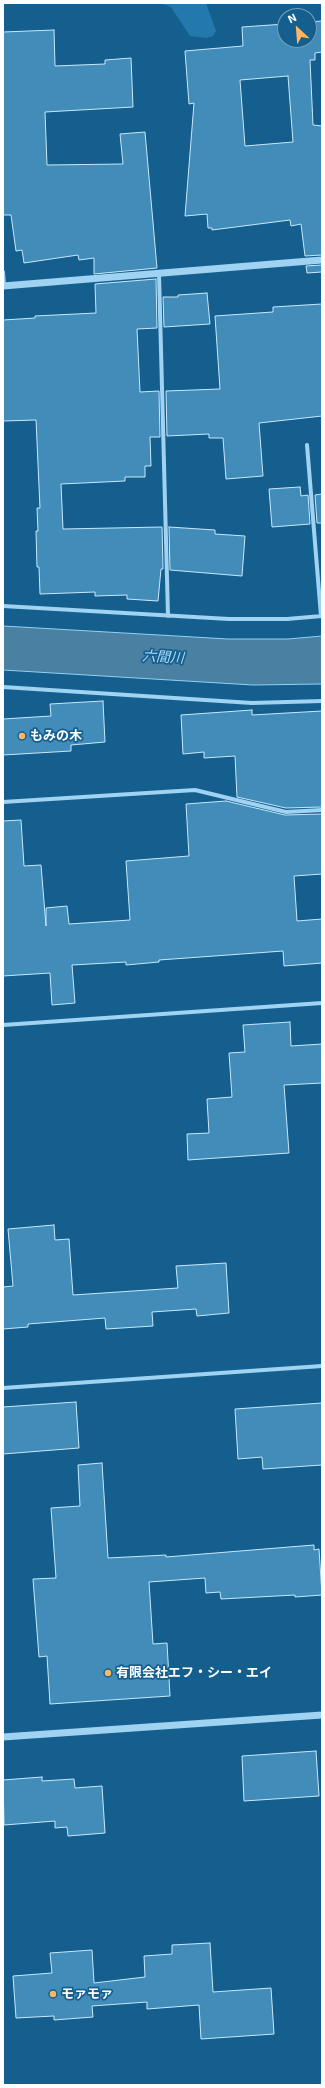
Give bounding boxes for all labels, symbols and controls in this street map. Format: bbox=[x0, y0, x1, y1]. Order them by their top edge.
north arrow bbox=[277, 8, 317, 48]
text: N bbox=[286, 10, 298, 25]
water label: 六間川 bbox=[142, 648, 184, 666]
place label: もみの木 bbox=[30, 728, 82, 744]
marker: もみの木 bbox=[17, 731, 27, 741]
place label: 有限会社エフ・シー・エイ bbox=[116, 1665, 272, 1681]
marker: 有限会社エフ・シー・エイ bbox=[103, 1668, 113, 1678]
place label: モァモァ bbox=[61, 1986, 113, 2002]
marker: モァモァ bbox=[48, 1989, 58, 1999]

